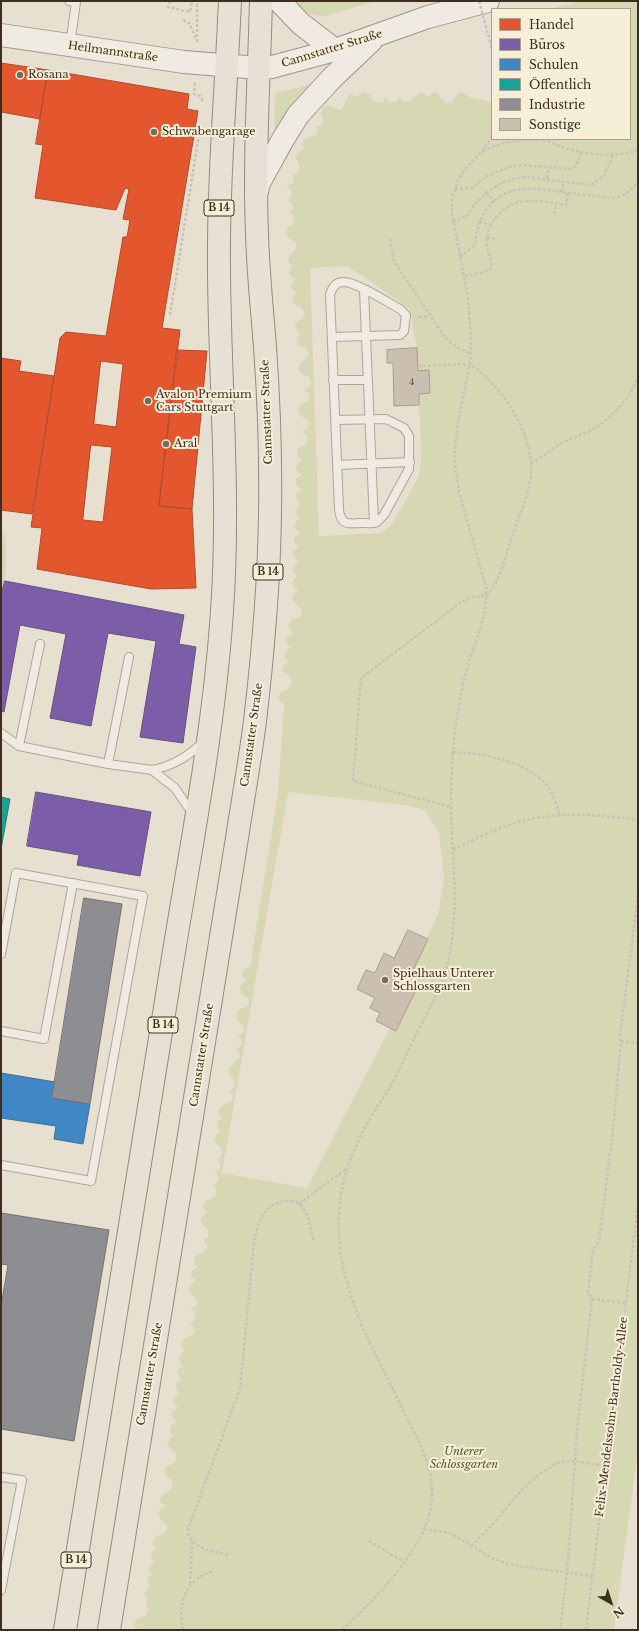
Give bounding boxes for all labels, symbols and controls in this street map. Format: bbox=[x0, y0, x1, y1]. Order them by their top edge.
legend bbox=[491, 8, 631, 140]
text: Handel bbox=[529, 17, 574, 32]
street label: Cannstatter Straße bbox=[280, 27, 384, 71]
text: Büros bbox=[529, 37, 565, 52]
street label: Heilmannstraße bbox=[67, 39, 159, 65]
text: Schulen bbox=[529, 57, 579, 72]
place label: Rosana bbox=[28, 68, 69, 82]
marker: Rosana bbox=[15, 70, 25, 80]
text: Öffentlich bbox=[529, 77, 591, 92]
text: Industrie bbox=[529, 97, 585, 112]
text: Sonstige bbox=[529, 117, 581, 132]
place label: Schwabengarage bbox=[162, 125, 256, 139]
marker: Schwabengarage bbox=[149, 127, 159, 137]
road number: B 14 bbox=[204, 200, 234, 216]
street label: Cannstatter Straße bbox=[259, 359, 275, 465]
house number: 4 bbox=[409, 377, 415, 387]
place label: Avalon Premium Cars Stuttgart bbox=[156, 388, 252, 414]
marker: Avalon Premium Cars Stuttgart bbox=[143, 396, 153, 406]
place label: Aral bbox=[174, 437, 197, 451]
marker: Aral bbox=[161, 439, 171, 449]
road number: B 14 bbox=[253, 564, 283, 580]
street label: Cannstatter Straße bbox=[238, 682, 266, 788]
place label: Spielhaus Unterer Schlossgarten bbox=[393, 967, 494, 993]
marker: Spielhaus Unterer Schlossgarten bbox=[380, 975, 390, 985]
street label: Cannstatter Straße bbox=[187, 1002, 217, 1108]
road number: B 14 bbox=[148, 1017, 178, 1033]
street label: Felix-Mendelssohn-Bartholdy-Allee bbox=[593, 1316, 631, 1518]
street label: Cannstatter Straße bbox=[134, 1321, 166, 1427]
park label: Unterer Schlossgarten bbox=[430, 1445, 498, 1471]
road number: B 14 bbox=[61, 1552, 91, 1568]
north arrow bbox=[591, 1583, 631, 1623]
text: N bbox=[610, 1604, 627, 1621]

